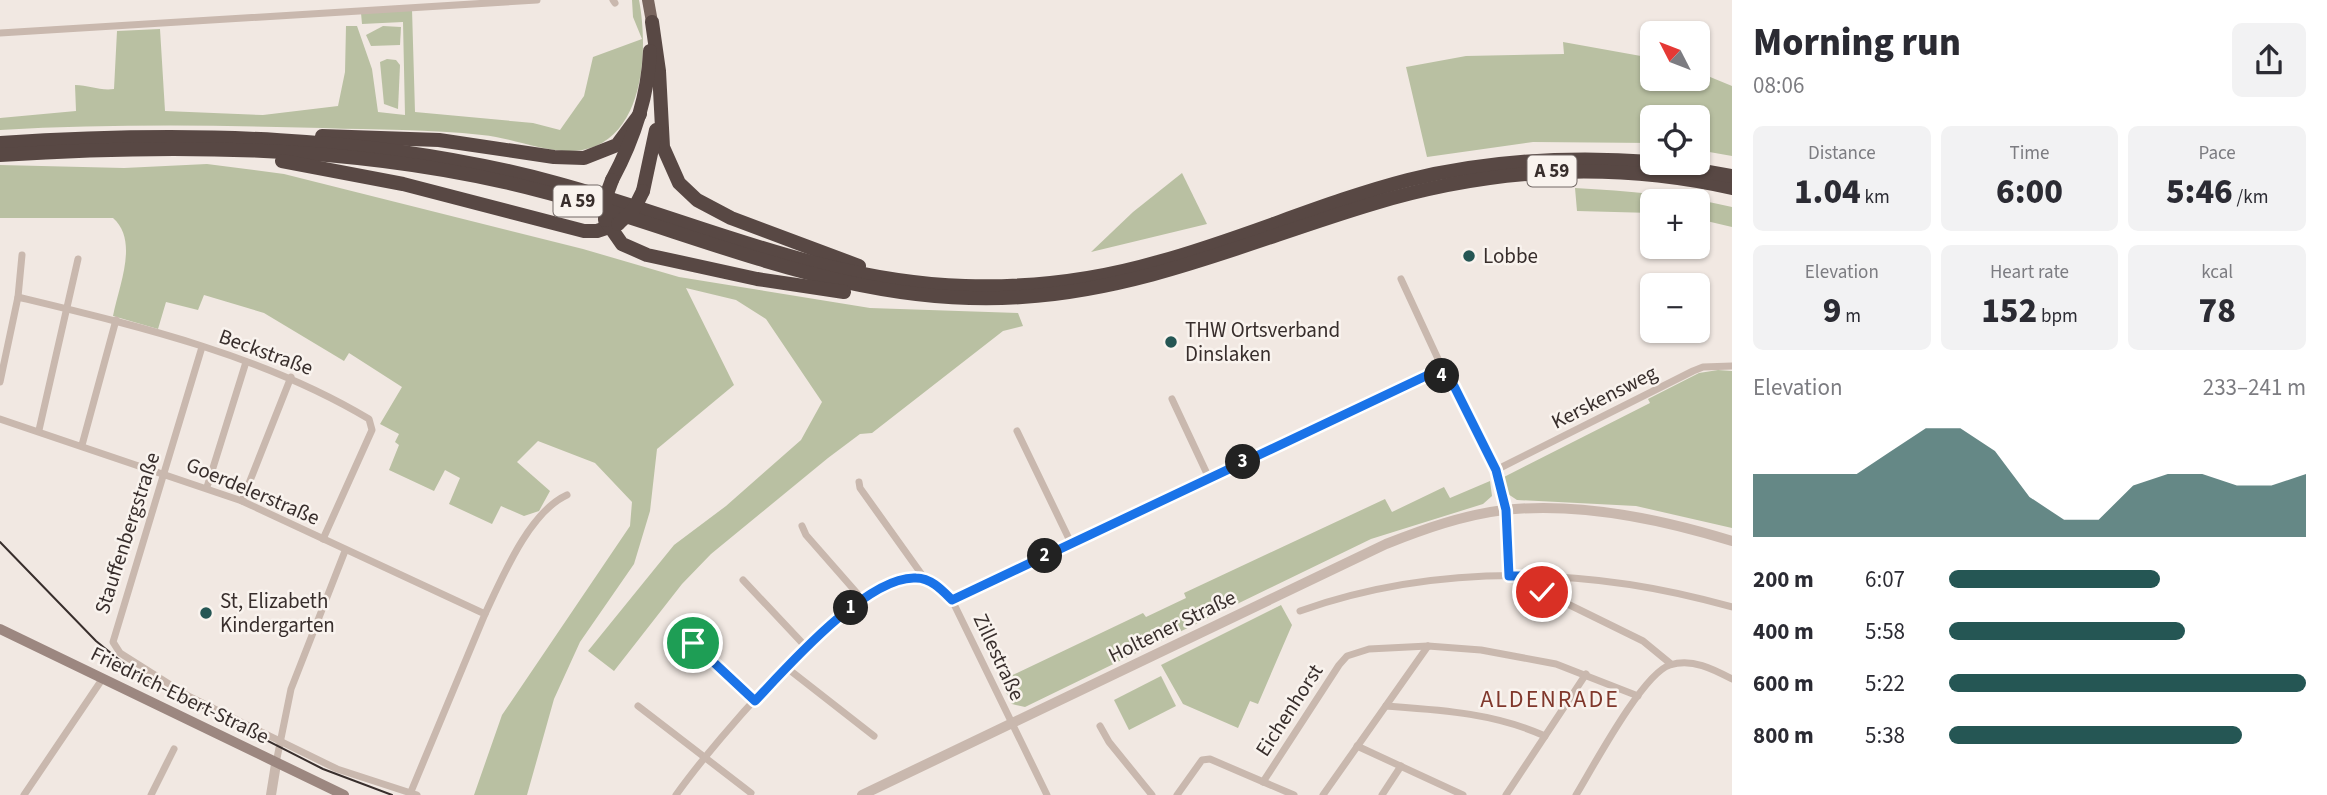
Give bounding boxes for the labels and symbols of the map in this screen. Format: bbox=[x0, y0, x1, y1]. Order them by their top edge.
north arrow bbox=[1640, 21, 1710, 91]
road number: A 59 bbox=[1528, 155, 1576, 186]
road number: A 59 bbox=[554, 186, 602, 216]
place label: Lobbe bbox=[1483, 241, 1538, 271]
marker: Lobbe bbox=[1461, 248, 1477, 264]
place label: THW Ortsverband Dinslaken bbox=[1185, 315, 1340, 369]
street label: Beckstraße bbox=[215, 321, 317, 383]
marker: THW Ortsverband Dinslaken bbox=[1163, 334, 1179, 350]
street label: Kerskensweg bbox=[1546, 357, 1662, 436]
pin: 4 bbox=[1424, 358, 1460, 394]
pin: 3 bbox=[1226, 444, 1260, 480]
street label: Stauffenbergstraße bbox=[87, 448, 167, 618]
street label: Goerdelerstraße bbox=[182, 449, 324, 533]
pin: 2 bbox=[1028, 538, 1062, 574]
pin bbox=[1512, 562, 1572, 622]
street label: Holtener Straße bbox=[1103, 582, 1241, 670]
place label: St, Elizabeth Kindergarten bbox=[220, 586, 335, 640]
pin: 1 bbox=[834, 590, 868, 626]
marker: St, Elizabeth Kindergarten bbox=[198, 605, 214, 621]
street label: Zillestraße bbox=[966, 609, 1032, 705]
pin bbox=[663, 613, 723, 673]
street label: Friedrich-Ebert-Straße bbox=[86, 639, 274, 751]
street label: Eichenhorst bbox=[1248, 658, 1330, 762]
district label: ALDENRADE bbox=[1480, 682, 1620, 717]

